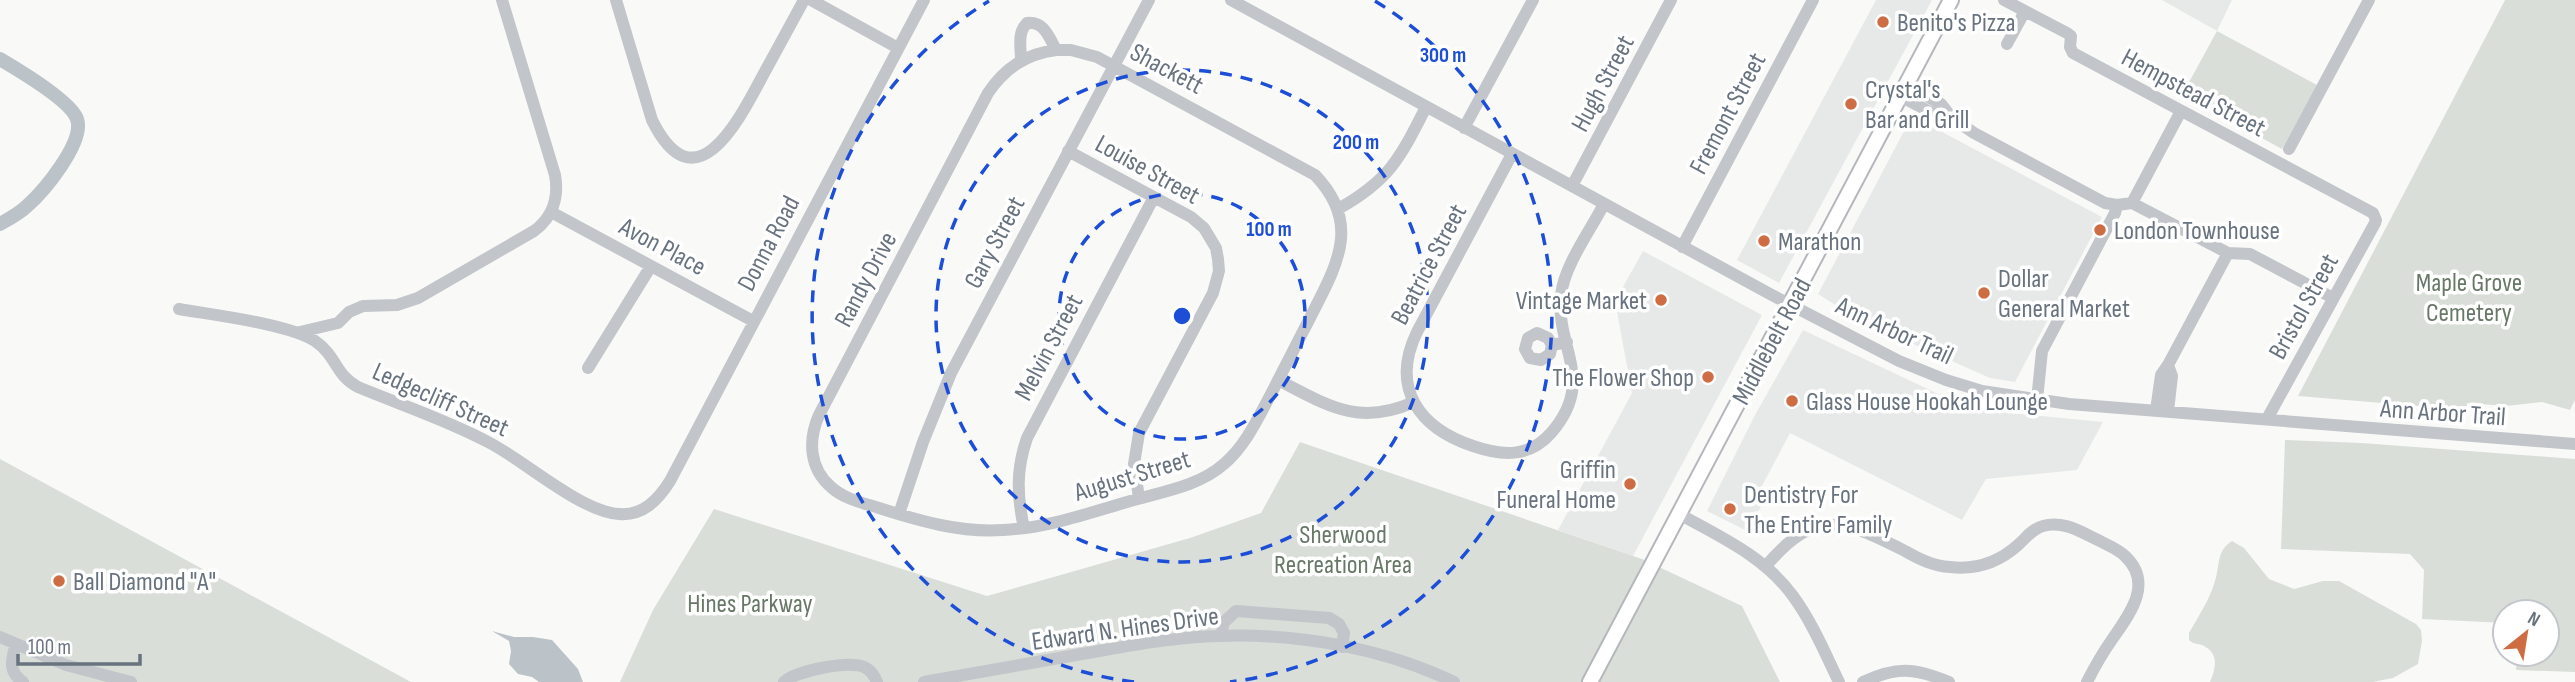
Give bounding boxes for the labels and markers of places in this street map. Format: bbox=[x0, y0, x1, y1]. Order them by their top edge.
place label: Benito's Pizza bbox=[1897, 8, 2016, 39]
marker: Benito's Pizza bbox=[1875, 14, 1891, 30]
place label: Crystal's Bar and Grill bbox=[1865, 75, 1969, 136]
marker: Crystal's Bar and Grill bbox=[1843, 96, 1859, 112]
place label: London Townhouse bbox=[2114, 216, 2280, 247]
marker: London Townhouse bbox=[2092, 222, 2108, 238]
place label: Marathon bbox=[1778, 227, 1862, 258]
marker: Marathon bbox=[1756, 233, 1772, 249]
place label: Dollar General Market bbox=[1998, 264, 2130, 325]
marker: Dollar General Market bbox=[1976, 285, 1992, 301]
place label: Vintage Market bbox=[1516, 286, 1647, 317]
marker: Vintage Market bbox=[1653, 292, 1669, 308]
centre of rings bbox=[1170, 304, 1194, 328]
place label: The Flower Shop bbox=[1552, 363, 1694, 394]
marker: The Flower Shop bbox=[1700, 369, 1716, 385]
place label: Glass House Hookah Lounge bbox=[1806, 387, 2048, 418]
marker: Glass House Hookah Lounge bbox=[1784, 393, 1800, 409]
place label: Griffin Funeral Home bbox=[1497, 455, 1616, 516]
marker: Griffin Funeral Home bbox=[1622, 476, 1638, 492]
place label: Dentistry For The Entire Family bbox=[1744, 480, 1892, 541]
marker: Dentistry For The Entire Family bbox=[1722, 501, 1738, 517]
place label: Ball Diamond "A" bbox=[73, 567, 216, 598]
marker: Ball Diamond "A" bbox=[51, 573, 67, 589]

